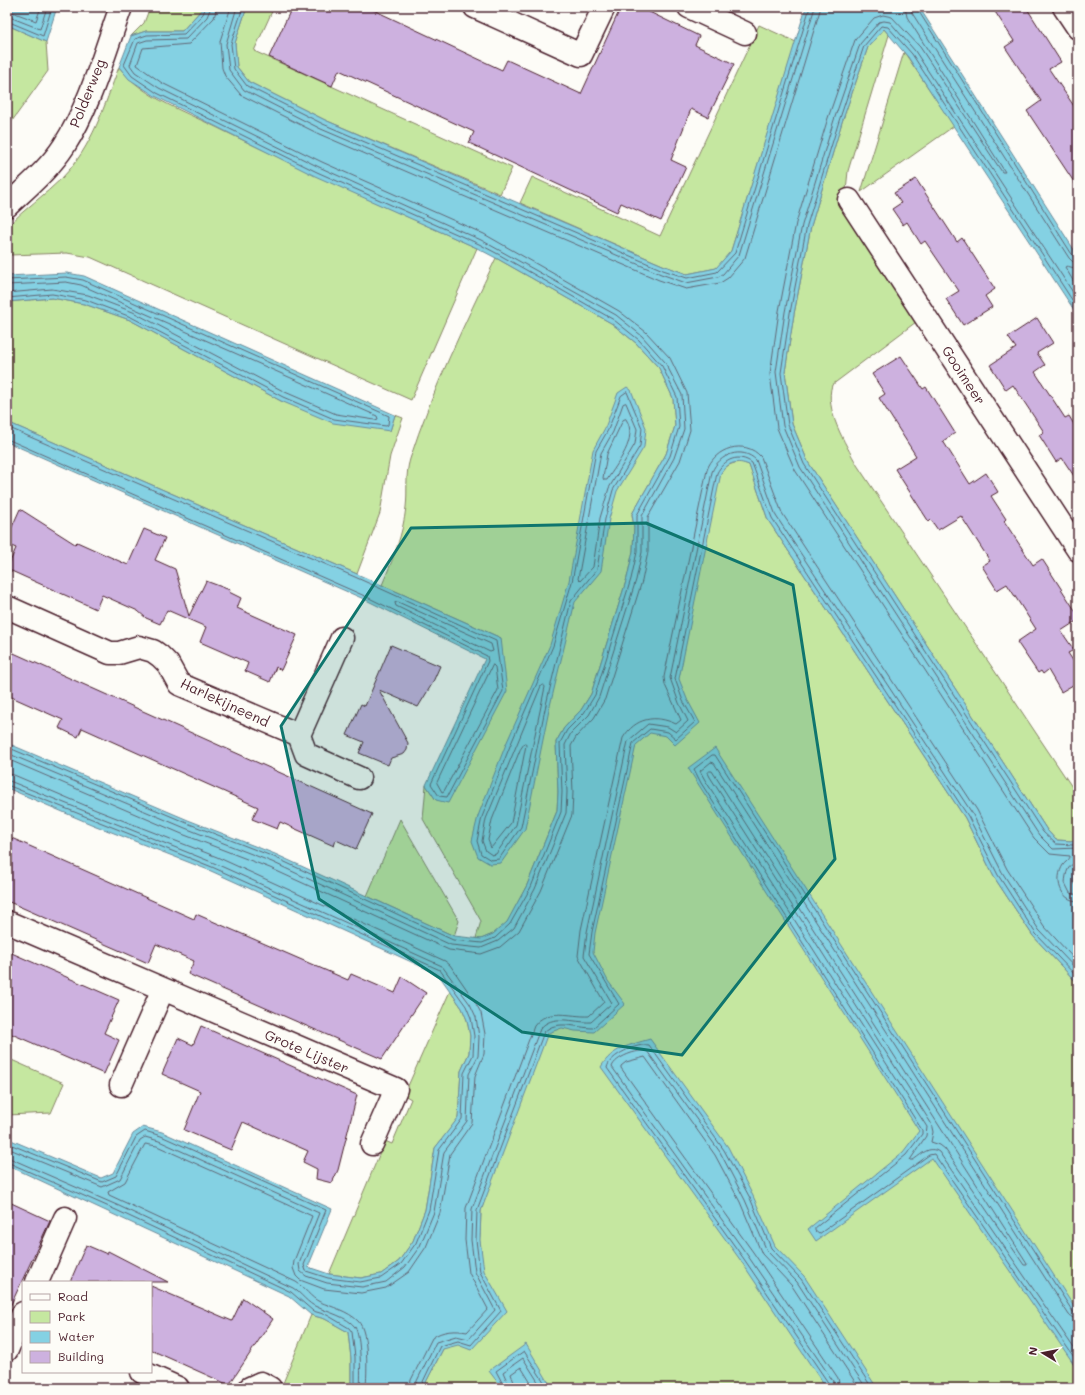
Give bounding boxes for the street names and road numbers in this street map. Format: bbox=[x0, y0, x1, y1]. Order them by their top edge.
street label: Polderweg bbox=[65, 56, 109, 130]
street label: Gooimeer bbox=[938, 342, 990, 408]
street label: Harlekijneend bbox=[177, 673, 273, 731]
street label: Grote Lijster bbox=[262, 1025, 352, 1077]

